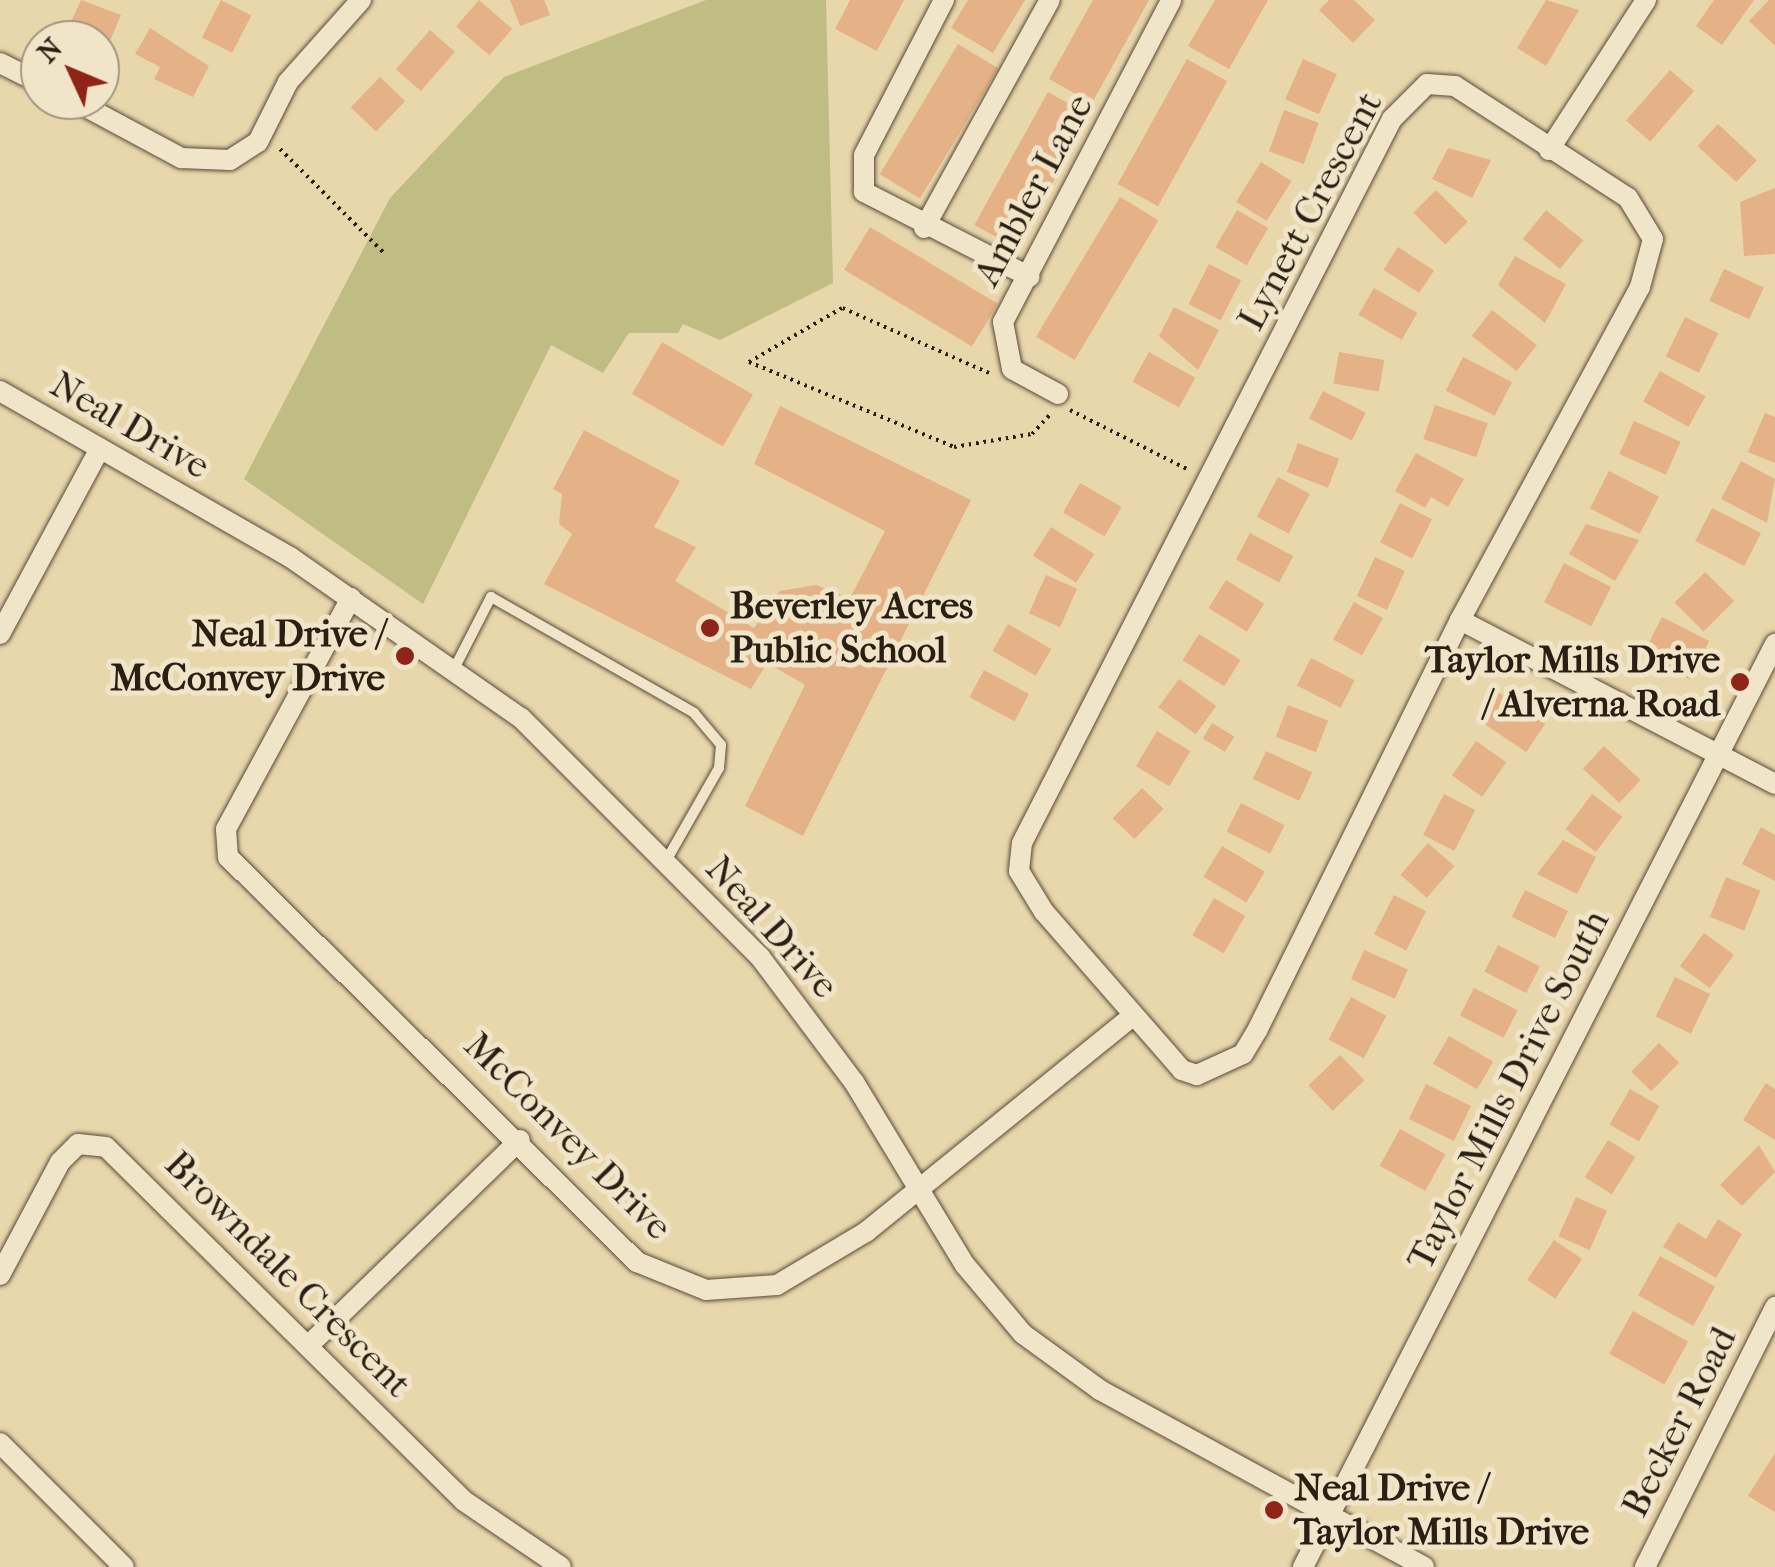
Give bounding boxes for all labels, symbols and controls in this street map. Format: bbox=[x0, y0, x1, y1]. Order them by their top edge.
north arrow bbox=[20, 20, 120, 120]
text: N bbox=[30, 31, 69, 69]
street label: Lynett Crescent bbox=[1228, 84, 1392, 338]
street label: Ambler Lane bbox=[964, 86, 1102, 294]
street label: Neal Drive bbox=[42, 361, 218, 489]
place label: Beverley Acres Public School bbox=[730, 583, 973, 672]
place label: Neal Drive / McConvey Drive bbox=[110, 611, 385, 700]
marker: Beverley Acres Public School bbox=[699, 617, 721, 639]
place label: Taylor Mills Drive / Alverna Road bbox=[1425, 637, 1720, 726]
marker: Neal Drive / McConvey Drive bbox=[394, 645, 416, 667]
marker: Taylor Mills Drive / Alverna Road bbox=[1729, 671, 1751, 693]
street label: Neal Drive bbox=[696, 846, 848, 1008]
street label: Taylor Mills Drive South bbox=[1397, 902, 1619, 1278]
street label: McConvey Drive bbox=[455, 1023, 681, 1249]
street label: Browndale Crescent bbox=[155, 1141, 421, 1407]
street label: Becker Road bbox=[1612, 1319, 1746, 1525]
place label: Neal Drive / Taylor Mills Drive bbox=[1294, 1465, 1589, 1555]
marker: Neal Drive / Taylor Mills Drive bbox=[1263, 1499, 1285, 1521]

